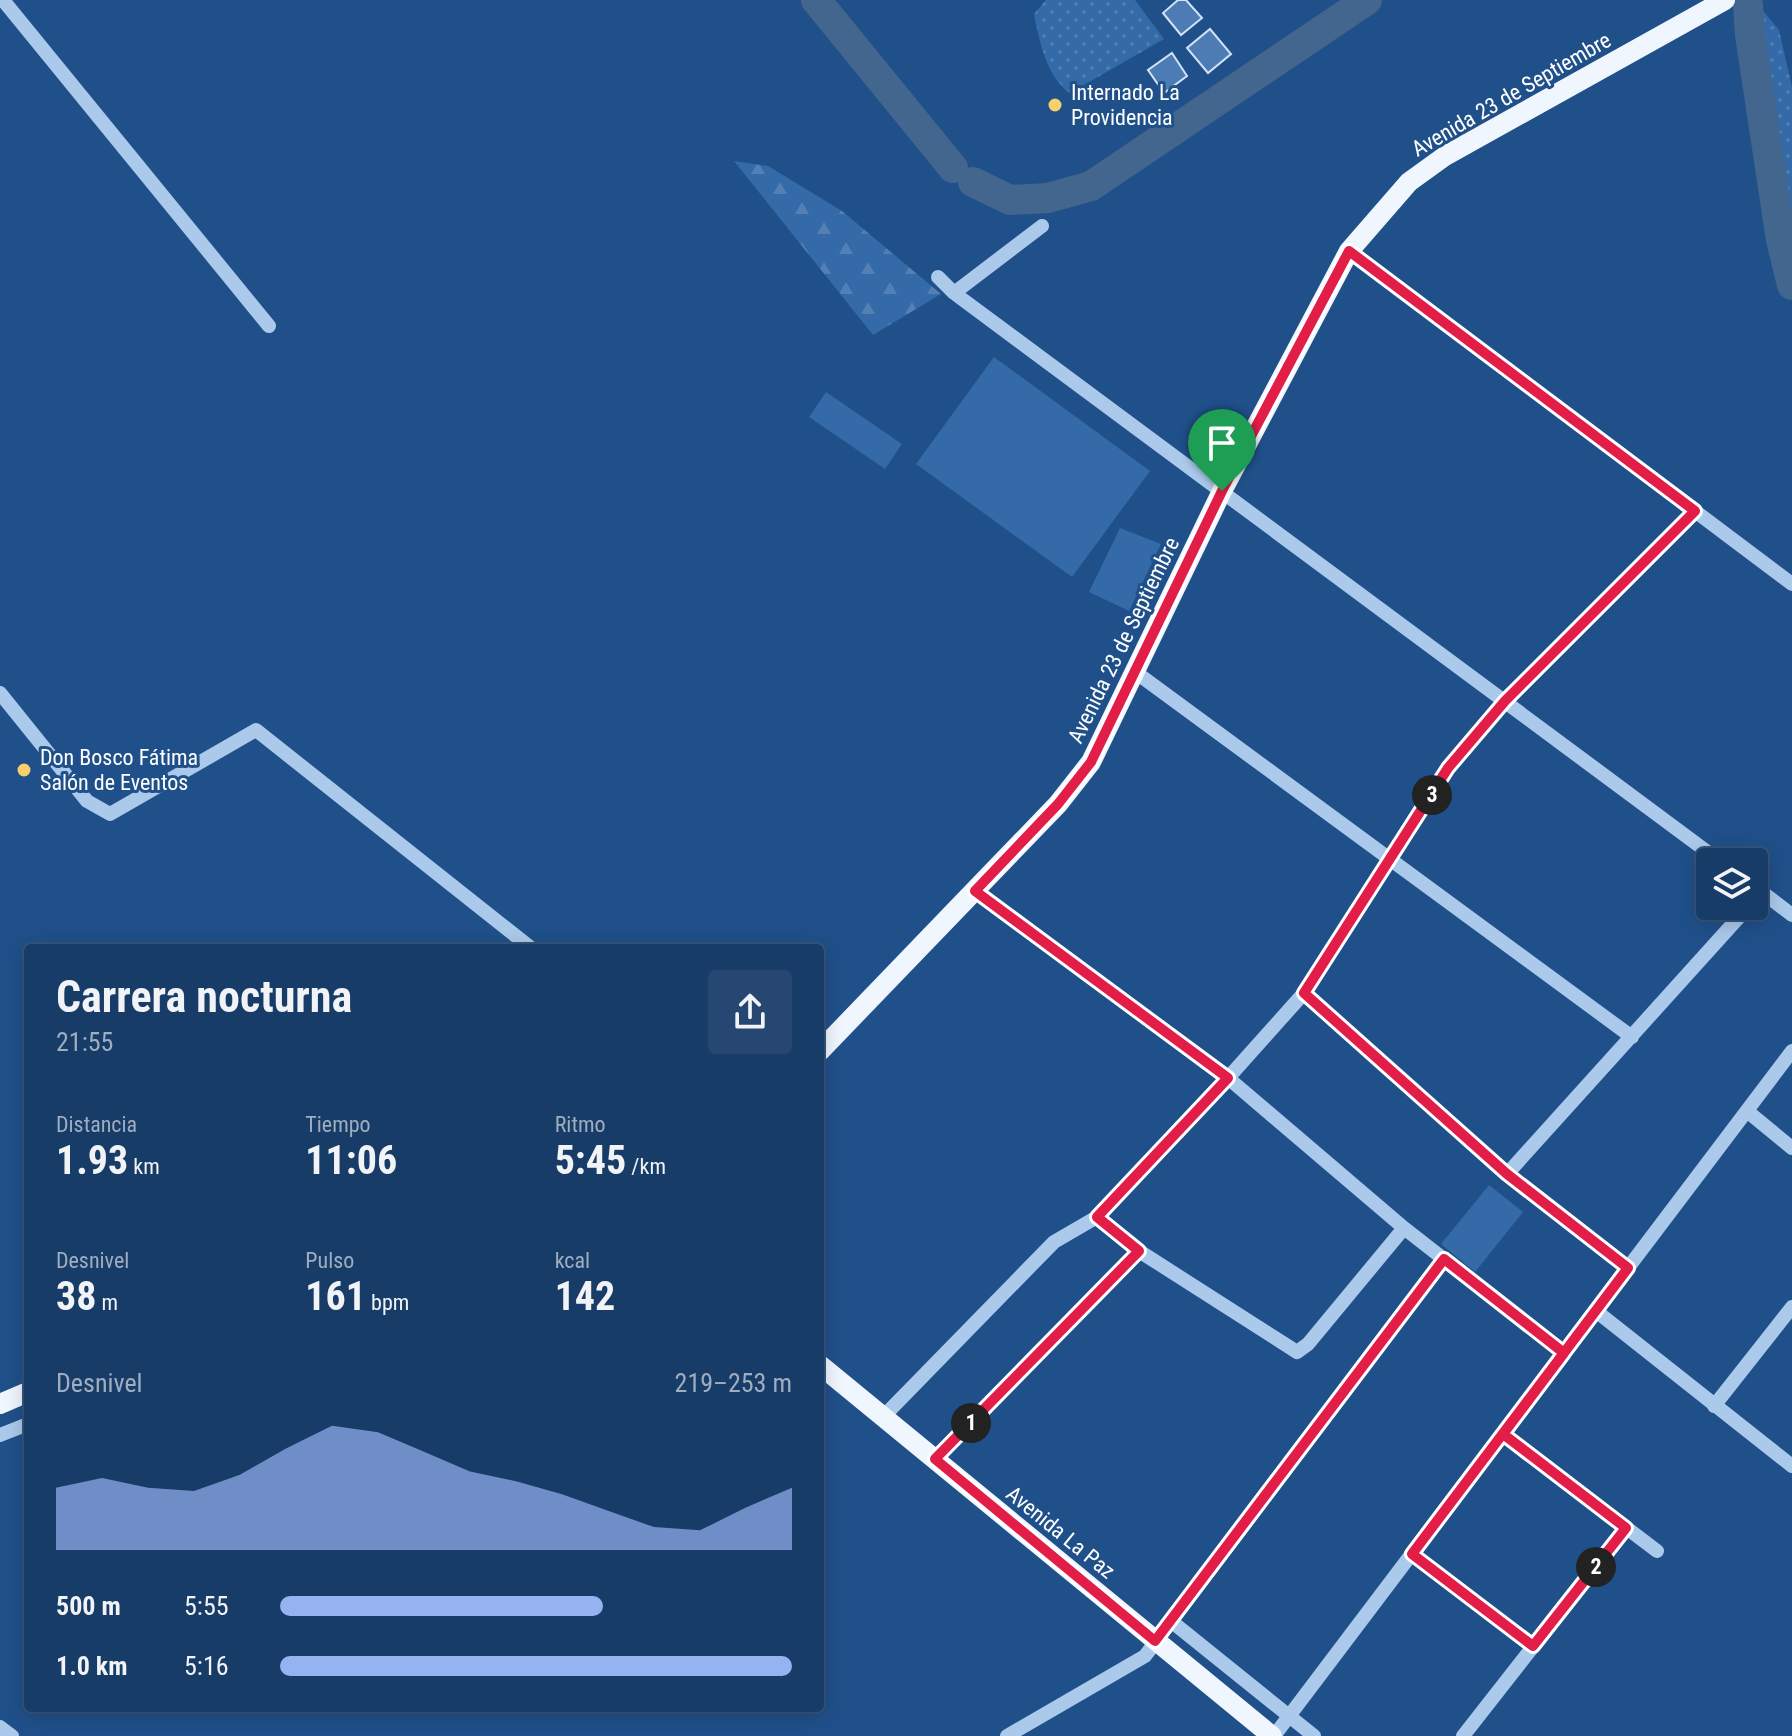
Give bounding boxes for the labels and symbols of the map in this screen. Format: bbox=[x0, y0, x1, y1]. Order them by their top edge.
street label: Avenida 23 de Septiembre bbox=[1407, 27, 1615, 162]
place label: Internado La Providencia bbox=[1071, 80, 1180, 130]
marker: Internado La Providencia bbox=[1046, 96, 1064, 114]
pin bbox=[1188, 409, 1256, 491]
street label: Avenida 23 de Septiembre bbox=[1063, 533, 1184, 747]
place label: Don Bosco Fátima Salón de Eventos bbox=[40, 745, 198, 795]
marker: Don Bosco Fátima Salón de Eventos bbox=[15, 761, 33, 779]
pin: 3 bbox=[1412, 775, 1452, 815]
pin: 1 bbox=[951, 1403, 991, 1443]
street label: Avenida La Paz bbox=[1001, 1481, 1120, 1584]
pin: 2 bbox=[1576, 1547, 1616, 1587]

